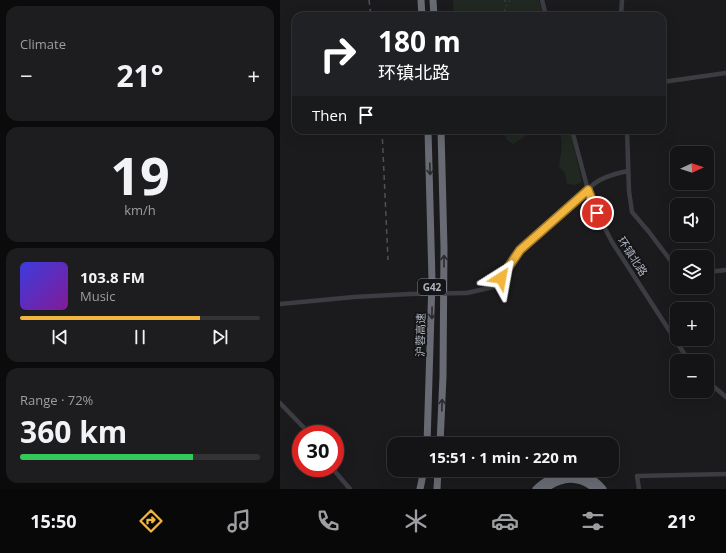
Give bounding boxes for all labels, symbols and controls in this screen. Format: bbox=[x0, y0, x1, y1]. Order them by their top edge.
text: 180 m bbox=[378, 22, 461, 60]
icon: right bbox=[312, 28, 364, 80]
text: Climate bbox=[20, 35, 66, 53]
text: 21° bbox=[116, 55, 164, 96]
text: − bbox=[20, 60, 33, 90]
text: + bbox=[247, 60, 260, 90]
text: 环镇北路 bbox=[378, 60, 450, 84]
icon: arrive bbox=[355, 104, 377, 126]
text: Then bbox=[312, 105, 347, 125]
text: 19 bbox=[110, 139, 170, 210]
north arrow bbox=[670, 146, 714, 190]
map controls bbox=[670, 146, 714, 398]
one-way arrow bbox=[426, 162, 434, 175]
pin bbox=[580, 196, 614, 230]
button: sound bbox=[670, 198, 714, 242]
text: km/h bbox=[124, 201, 156, 219]
icon: arrive bbox=[586, 202, 608, 224]
street label: 环镇北路 bbox=[615, 233, 651, 279]
button: layers bbox=[670, 250, 714, 294]
one-way arrow bbox=[440, 255, 447, 268]
position arrow bbox=[480, 257, 522, 299]
text: 103.8 FM bbox=[80, 267, 145, 287]
road number: G42 bbox=[418, 279, 446, 295]
text: Music bbox=[80, 287, 115, 305]
button: + bbox=[670, 302, 714, 346]
one-way arrow bbox=[428, 306, 436, 319]
street label: 沪蓉高速 bbox=[412, 313, 428, 357]
icon: previous bbox=[49, 326, 71, 348]
icon: pause bbox=[129, 326, 151, 348]
icon: next bbox=[209, 326, 231, 348]
button: − bbox=[670, 354, 714, 398]
text: Range · 72% bbox=[20, 391, 93, 409]
one-way arrow bbox=[438, 399, 445, 412]
text: 360 km bbox=[20, 411, 127, 452]
speed limit sign: 30 bbox=[292, 425, 344, 477]
text: 15:51 · 1 min · 220 m bbox=[429, 447, 577, 467]
icon: directions bbox=[137, 507, 165, 535]
icon: music bbox=[225, 507, 253, 535]
icon: phone bbox=[314, 507, 342, 535]
icon: climate bbox=[402, 507, 430, 535]
icon: car bbox=[491, 507, 519, 535]
icon: filters bbox=[579, 507, 607, 535]
text: 15:50 bbox=[30, 509, 77, 533]
text: 21° bbox=[667, 509, 696, 533]

